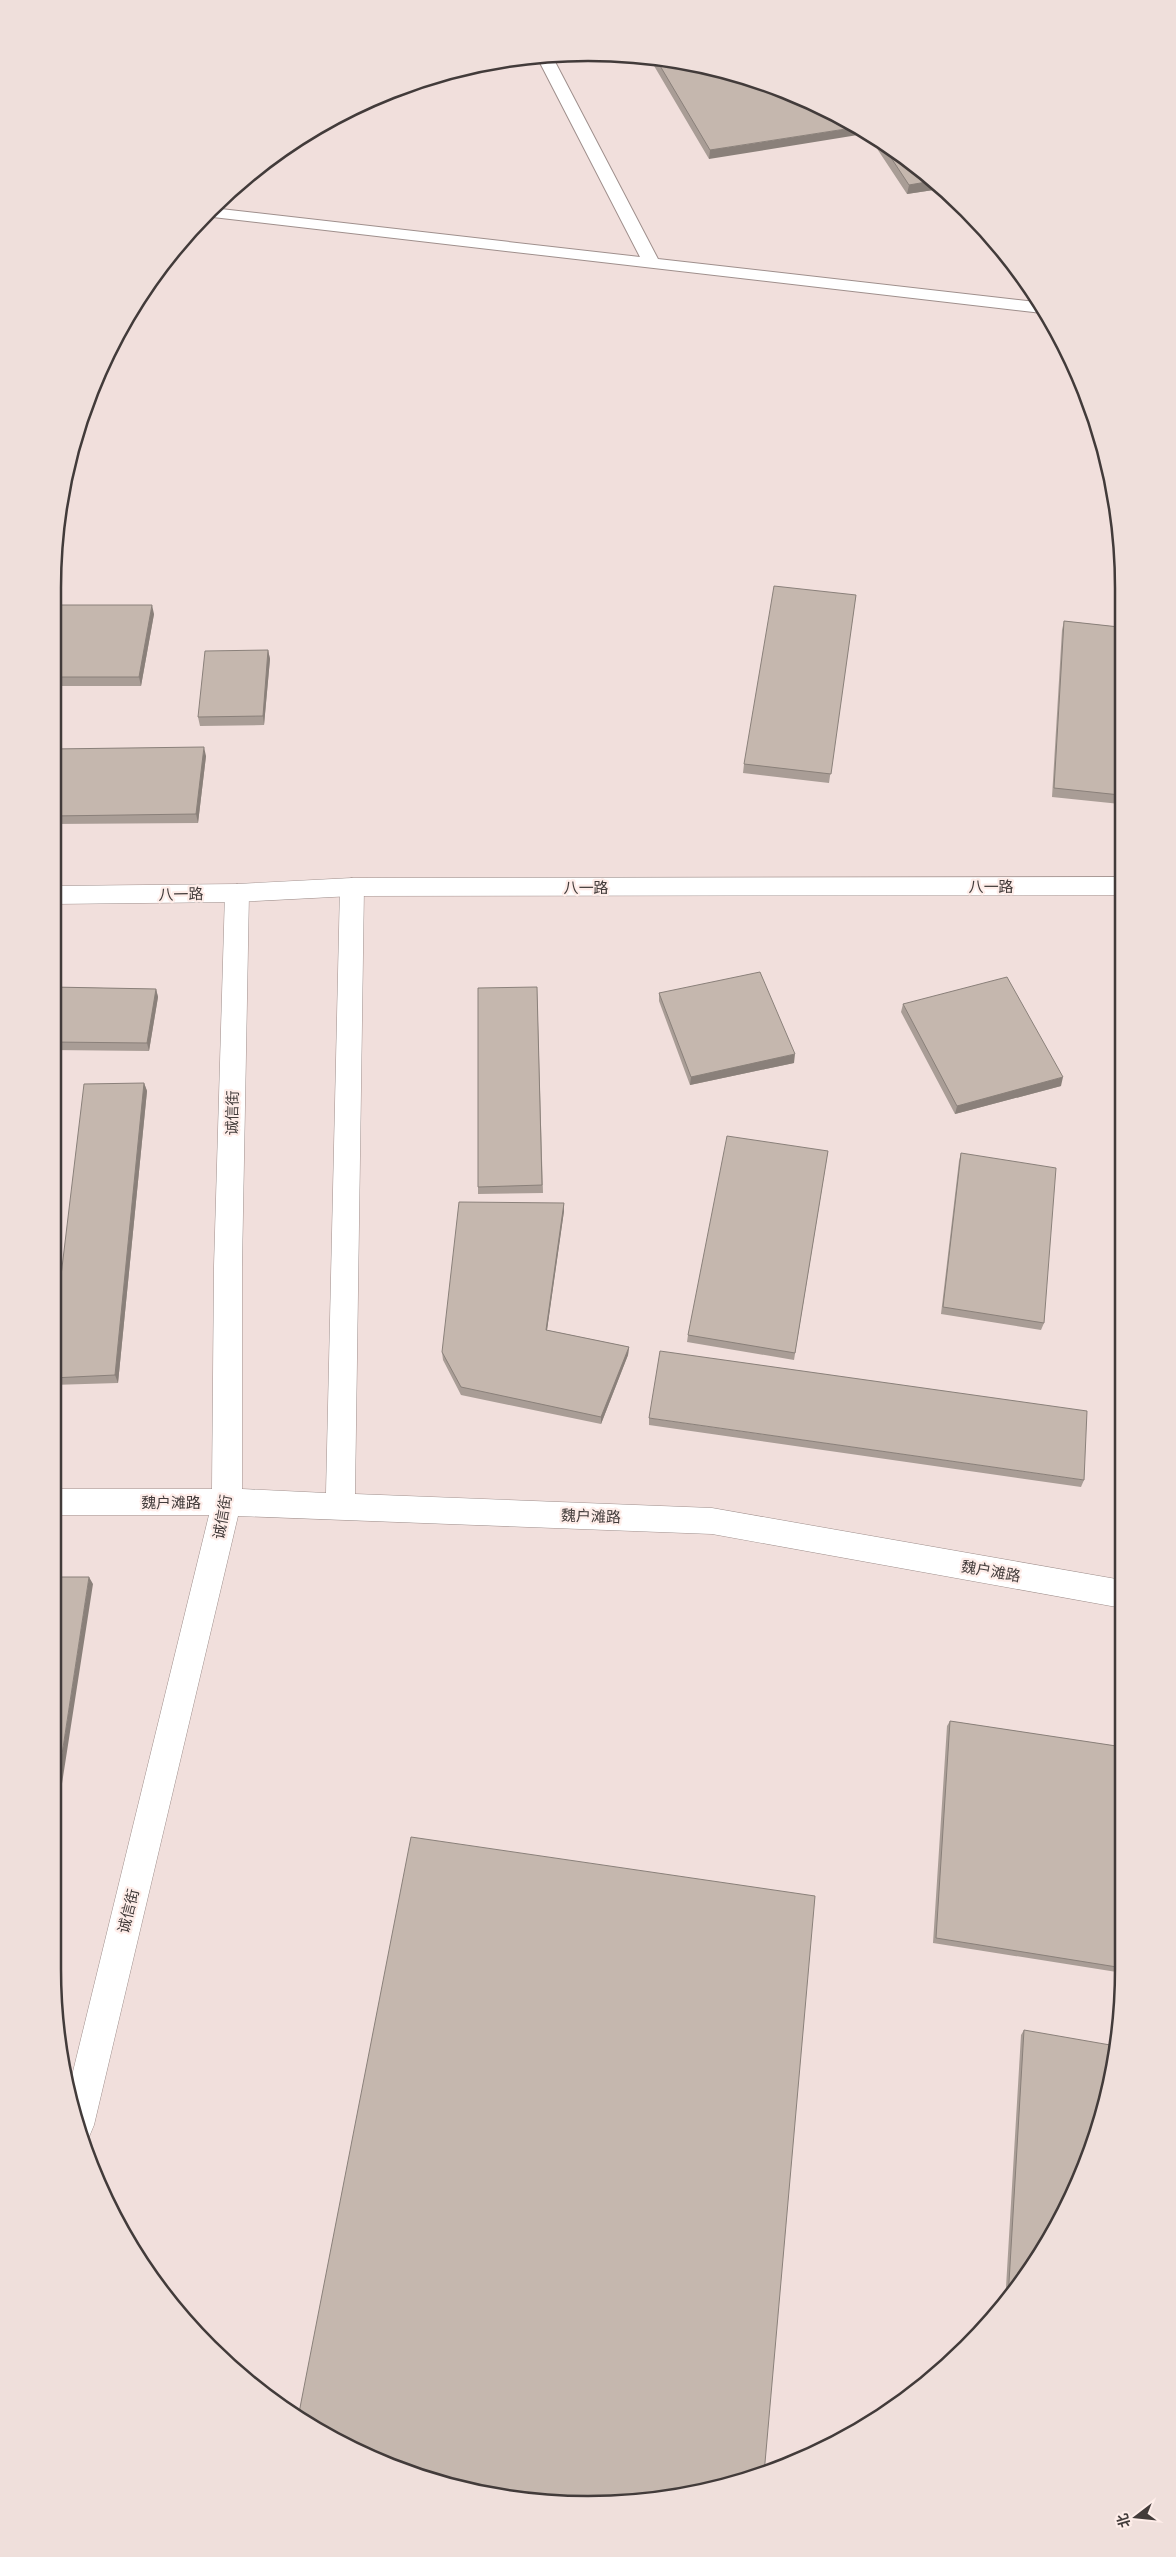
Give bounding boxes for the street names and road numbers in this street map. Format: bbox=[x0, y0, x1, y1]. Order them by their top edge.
street label: 八一路 bbox=[968, 877, 1014, 896]
street label: 八一路 bbox=[563, 878, 609, 897]
street label: 八一路 bbox=[158, 884, 204, 904]
street label: 诚信街 bbox=[222, 1090, 242, 1136]
street label: 魏户滩路 bbox=[141, 1493, 201, 1512]
street label: 诚信街 bbox=[209, 1493, 235, 1541]
street label: 魏户滩路 bbox=[561, 1505, 621, 1527]
street label: 魏户滩路 bbox=[960, 1556, 1022, 1586]
street label: 诚信街 bbox=[113, 1887, 143, 1935]

